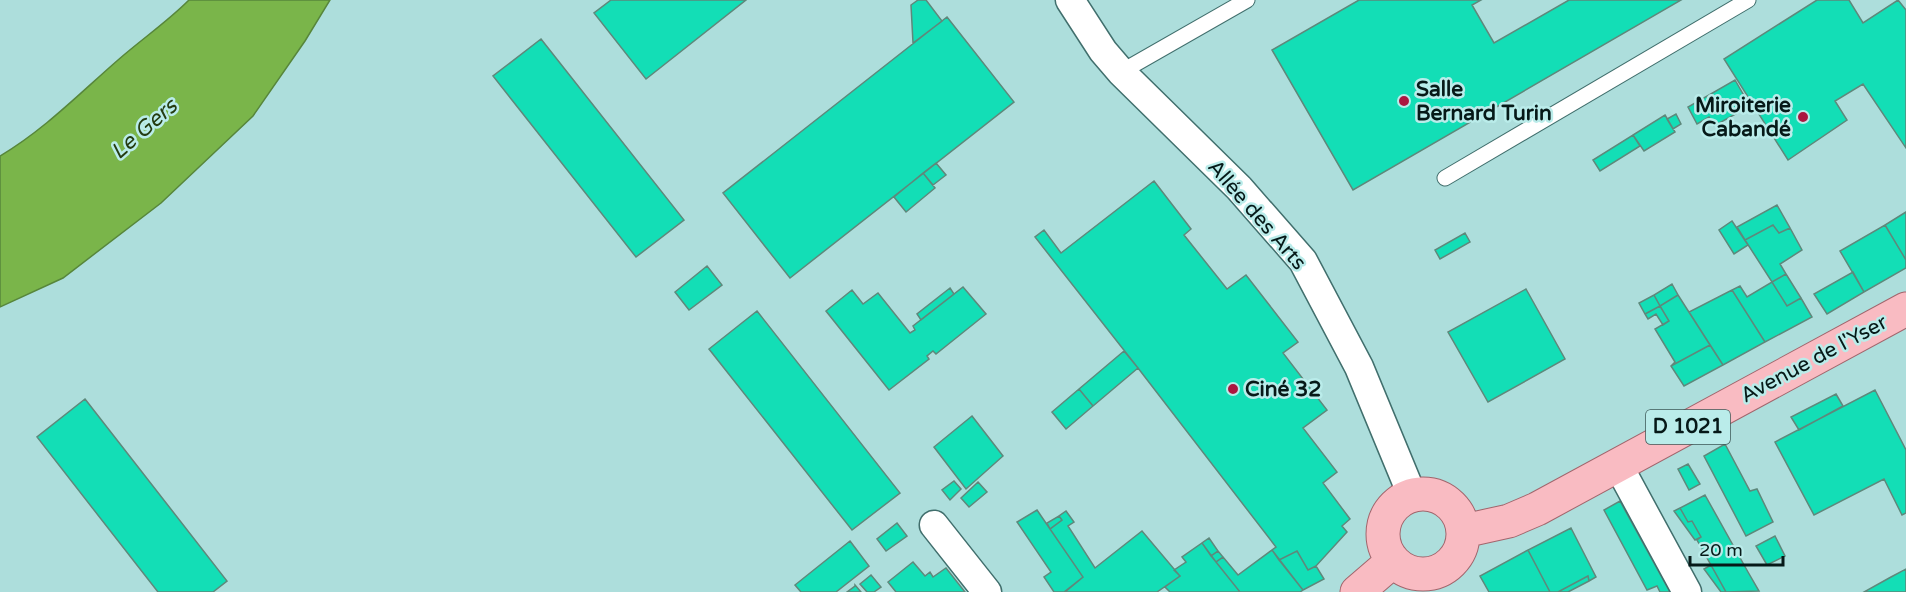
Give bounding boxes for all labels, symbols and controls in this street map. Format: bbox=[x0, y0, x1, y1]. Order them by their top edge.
place label: Salle Bernard Turin bbox=[1416, 77, 1552, 126]
water label: Le Gers bbox=[106, 92, 183, 165]
place label: Miroiterie Cabandé bbox=[1695, 93, 1791, 142]
marker: Salle Bernard Turin bbox=[1397, 94, 1411, 108]
marker: Miroiterie Cabandé bbox=[1796, 110, 1810, 124]
street label: Allée des Arts bbox=[1202, 155, 1312, 275]
street label: Avenue de l'Yser bbox=[1736, 310, 1892, 408]
place label: Ciné 32 bbox=[1245, 377, 1321, 402]
marker: Ciné 32 bbox=[1226, 382, 1240, 396]
road number: D 1021 bbox=[1646, 410, 1730, 444]
scale bar bbox=[1690, 529, 1783, 567]
text: 20 m bbox=[1699, 539, 1743, 561]

